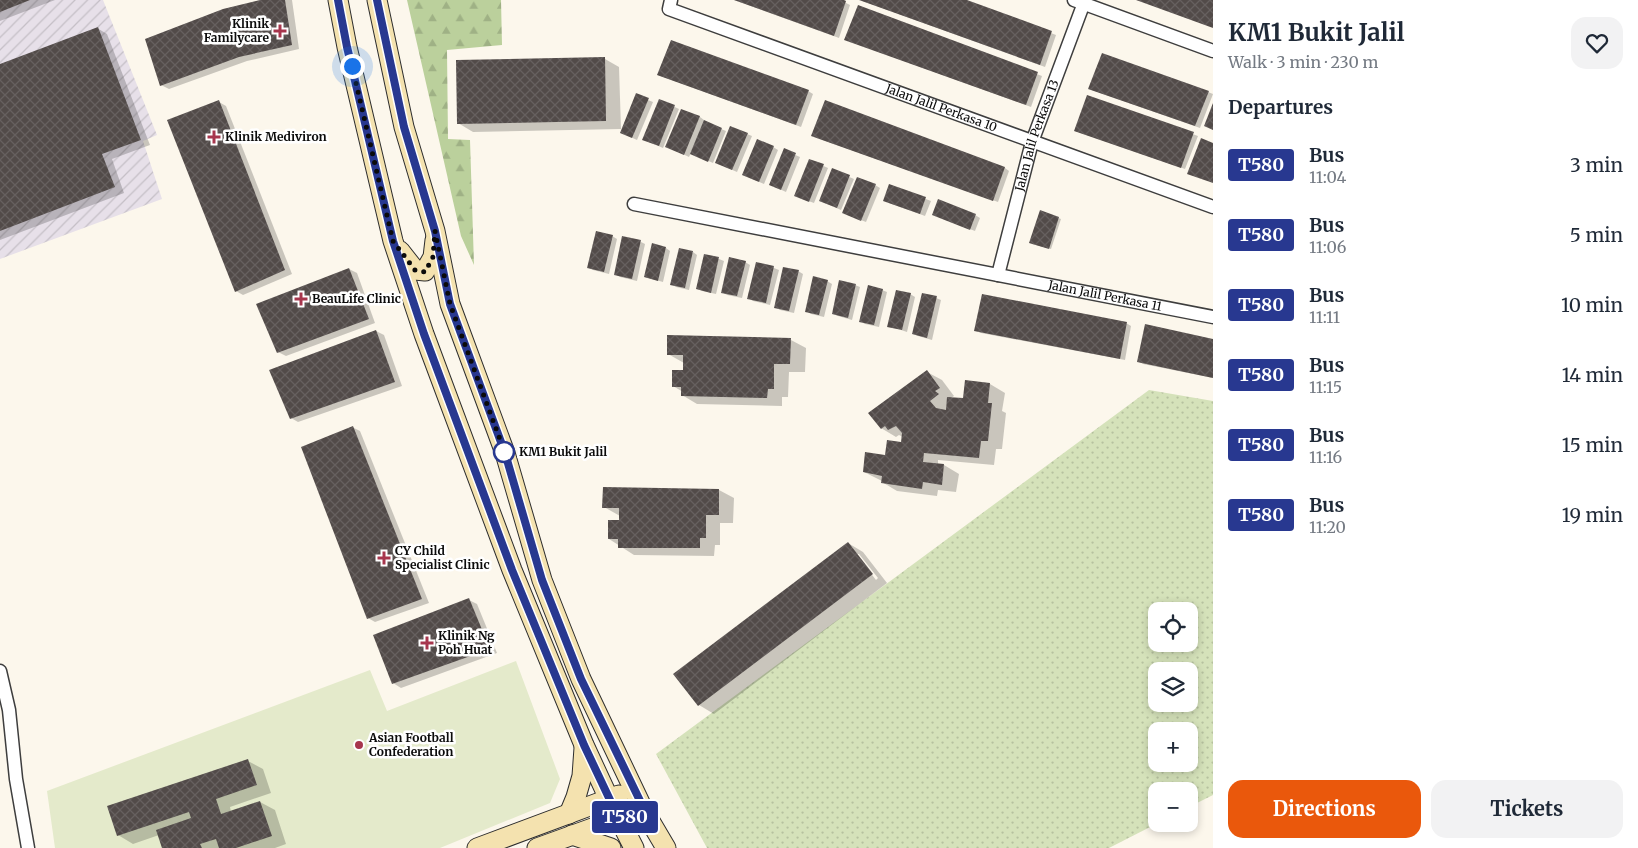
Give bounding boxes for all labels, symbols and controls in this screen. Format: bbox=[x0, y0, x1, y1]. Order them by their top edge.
place label: Klinik Familycare bbox=[204, 16, 270, 45]
text: KM1 Bukit Jalil bbox=[1228, 17, 1405, 48]
button: heart bbox=[1571, 17, 1623, 69]
marker: Klinik Familycare bbox=[273, 24, 287, 38]
text: Walk · 3 min · 230 m bbox=[1228, 52, 1378, 72]
your location bbox=[340, 54, 365, 79]
street label: Jalan Jalil Perkasa 13 bbox=[1011, 77, 1062, 194]
street label: Jalan Jalil Perkasa 10 bbox=[883, 80, 999, 135]
text: Departures bbox=[1228, 95, 1333, 119]
place label: Klinik Mediviron bbox=[225, 129, 327, 144]
marker: Klinik Mediviron bbox=[207, 130, 221, 144]
text: Bus bbox=[1309, 143, 1344, 167]
text: T580 bbox=[1238, 153, 1284, 176]
text: 3 min bbox=[1570, 153, 1623, 177]
text: 11:04 bbox=[1309, 167, 1346, 187]
text: Bus bbox=[1309, 213, 1344, 237]
text: T580 bbox=[1238, 223, 1284, 246]
text: 5 min bbox=[1570, 223, 1623, 247]
text: 11:06 bbox=[1309, 237, 1346, 257]
street label: Jalan Jalil Perkasa 11 bbox=[1046, 277, 1164, 314]
text: Bus bbox=[1309, 283, 1344, 307]
place label: BeauLife Clinic bbox=[312, 291, 401, 306]
marker: BeauLife Clinic bbox=[294, 292, 308, 306]
text: T580 bbox=[1238, 293, 1284, 316]
text: 10 min bbox=[1561, 293, 1623, 317]
text: 11:11 bbox=[1309, 307, 1340, 327]
text: Bus bbox=[1309, 353, 1344, 377]
text: T580 bbox=[1238, 363, 1284, 386]
text: 14 min bbox=[1562, 363, 1623, 387]
text: 11:15 bbox=[1309, 377, 1342, 397]
text: Bus bbox=[1309, 423, 1344, 447]
text: T580 bbox=[1238, 433, 1284, 456]
text: 15 min bbox=[1562, 433, 1623, 457]
marker: KM1 Bukit Jalil bbox=[493, 441, 515, 463]
place label: KM1 Bukit Jalil bbox=[519, 444, 607, 459]
text: 11:16 bbox=[1309, 447, 1342, 467]
text: Bus bbox=[1309, 493, 1344, 517]
text: T580 bbox=[1238, 503, 1284, 526]
text: 19 min bbox=[1562, 503, 1623, 527]
text: 11:20 bbox=[1309, 517, 1346, 537]
place label: CY Child Specialist Clinic bbox=[395, 543, 490, 572]
marker: CY Child Specialist Clinic bbox=[377, 551, 391, 565]
map controls bbox=[1148, 602, 1198, 832]
button: locate bbox=[1148, 602, 1198, 652]
place label: Klinik Ng Poh Huat bbox=[438, 628, 495, 657]
marker: Klinik Ng Poh Huat bbox=[420, 636, 434, 650]
button: layers bbox=[1148, 662, 1198, 712]
button: + bbox=[1148, 722, 1198, 772]
place label: Asian Football Confederation bbox=[368, 730, 454, 759]
marker: Asian Football Confederation bbox=[353, 739, 365, 751]
button: Directions bbox=[1228, 780, 1421, 838]
button: Tickets bbox=[1431, 780, 1623, 838]
button: − bbox=[1148, 782, 1198, 832]
line badge: T580 bbox=[590, 801, 660, 833]
text: T580 bbox=[602, 805, 648, 828]

